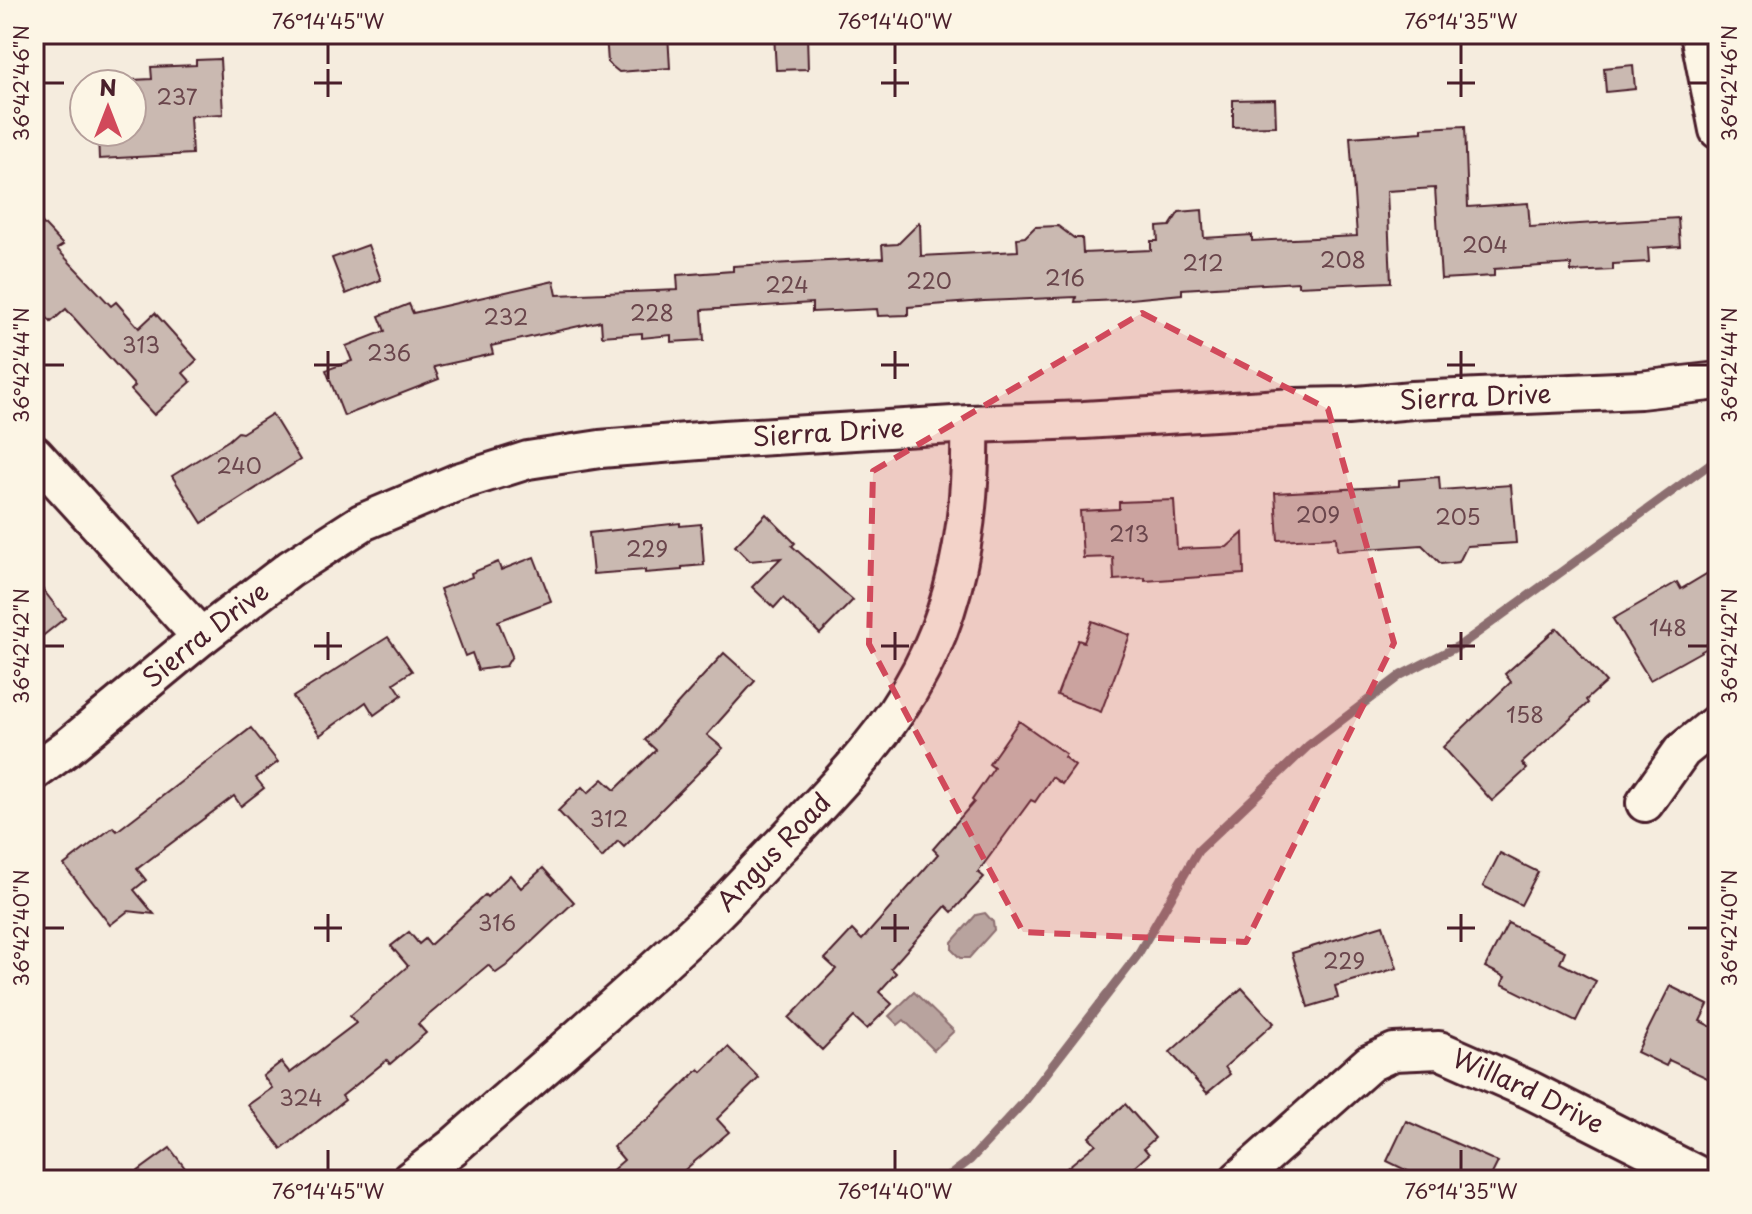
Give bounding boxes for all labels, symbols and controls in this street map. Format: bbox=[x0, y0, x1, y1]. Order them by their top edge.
text: 76°14'45"W bbox=[272, 6, 385, 36]
text: 76°14'40"W bbox=[838, 6, 953, 36]
text: 76°14'35"W bbox=[1405, 6, 1518, 36]
text: 36°42'46"N bbox=[6, 25, 36, 141]
text: 36°42'46"N bbox=[1714, 25, 1744, 141]
north arrow bbox=[68, 68, 148, 148]
text: N bbox=[99, 70, 117, 103]
house number: 237 bbox=[156, 79, 198, 112]
house number: 204 bbox=[1462, 227, 1508, 260]
house number: 208 bbox=[1320, 242, 1366, 275]
house number: 212 bbox=[1182, 245, 1224, 278]
house number: 216 bbox=[1045, 260, 1085, 293]
house number: 220 bbox=[906, 263, 952, 296]
house number: 224 bbox=[765, 267, 809, 300]
house number: 228 bbox=[630, 295, 674, 328]
house number: 232 bbox=[484, 299, 528, 332]
text: 36°42'44"N bbox=[6, 307, 36, 423]
text: 36°42'44"N bbox=[1714, 307, 1744, 423]
house number: 313 bbox=[122, 327, 160, 360]
house number: 236 bbox=[367, 335, 411, 368]
street label: Sierra Drive bbox=[1397, 373, 1552, 419]
street label: Sierra Drive bbox=[751, 407, 906, 455]
house number: 240 bbox=[216, 448, 262, 481]
house number: 209 bbox=[1296, 497, 1340, 530]
house number: 205 bbox=[1435, 499, 1481, 532]
house number: 213 bbox=[1109, 516, 1149, 549]
house number: 229 bbox=[626, 531, 668, 564]
street label: Sierra Drive bbox=[133, 571, 277, 696]
text: 36°42'42"N bbox=[6, 588, 36, 704]
text: 36°42'42"N bbox=[1714, 588, 1744, 704]
house number: 148 bbox=[1649, 610, 1687, 643]
house number: 158 bbox=[1506, 697, 1544, 730]
street label: Angus Road bbox=[706, 783, 839, 920]
house number: 312 bbox=[590, 801, 628, 834]
text: 36°42'40"N bbox=[6, 869, 36, 987]
text: 36°42'40"N bbox=[1714, 869, 1744, 987]
house number: 316 bbox=[478, 905, 516, 938]
house number: 229 bbox=[1323, 943, 1365, 976]
street label: Willard Drive bbox=[1447, 1037, 1611, 1142]
house number: 324 bbox=[279, 1080, 323, 1113]
text: 76°14'45"W bbox=[272, 1176, 385, 1206]
text: 76°14'40"W bbox=[838, 1176, 953, 1206]
text: 76°14'35"W bbox=[1405, 1176, 1518, 1206]

